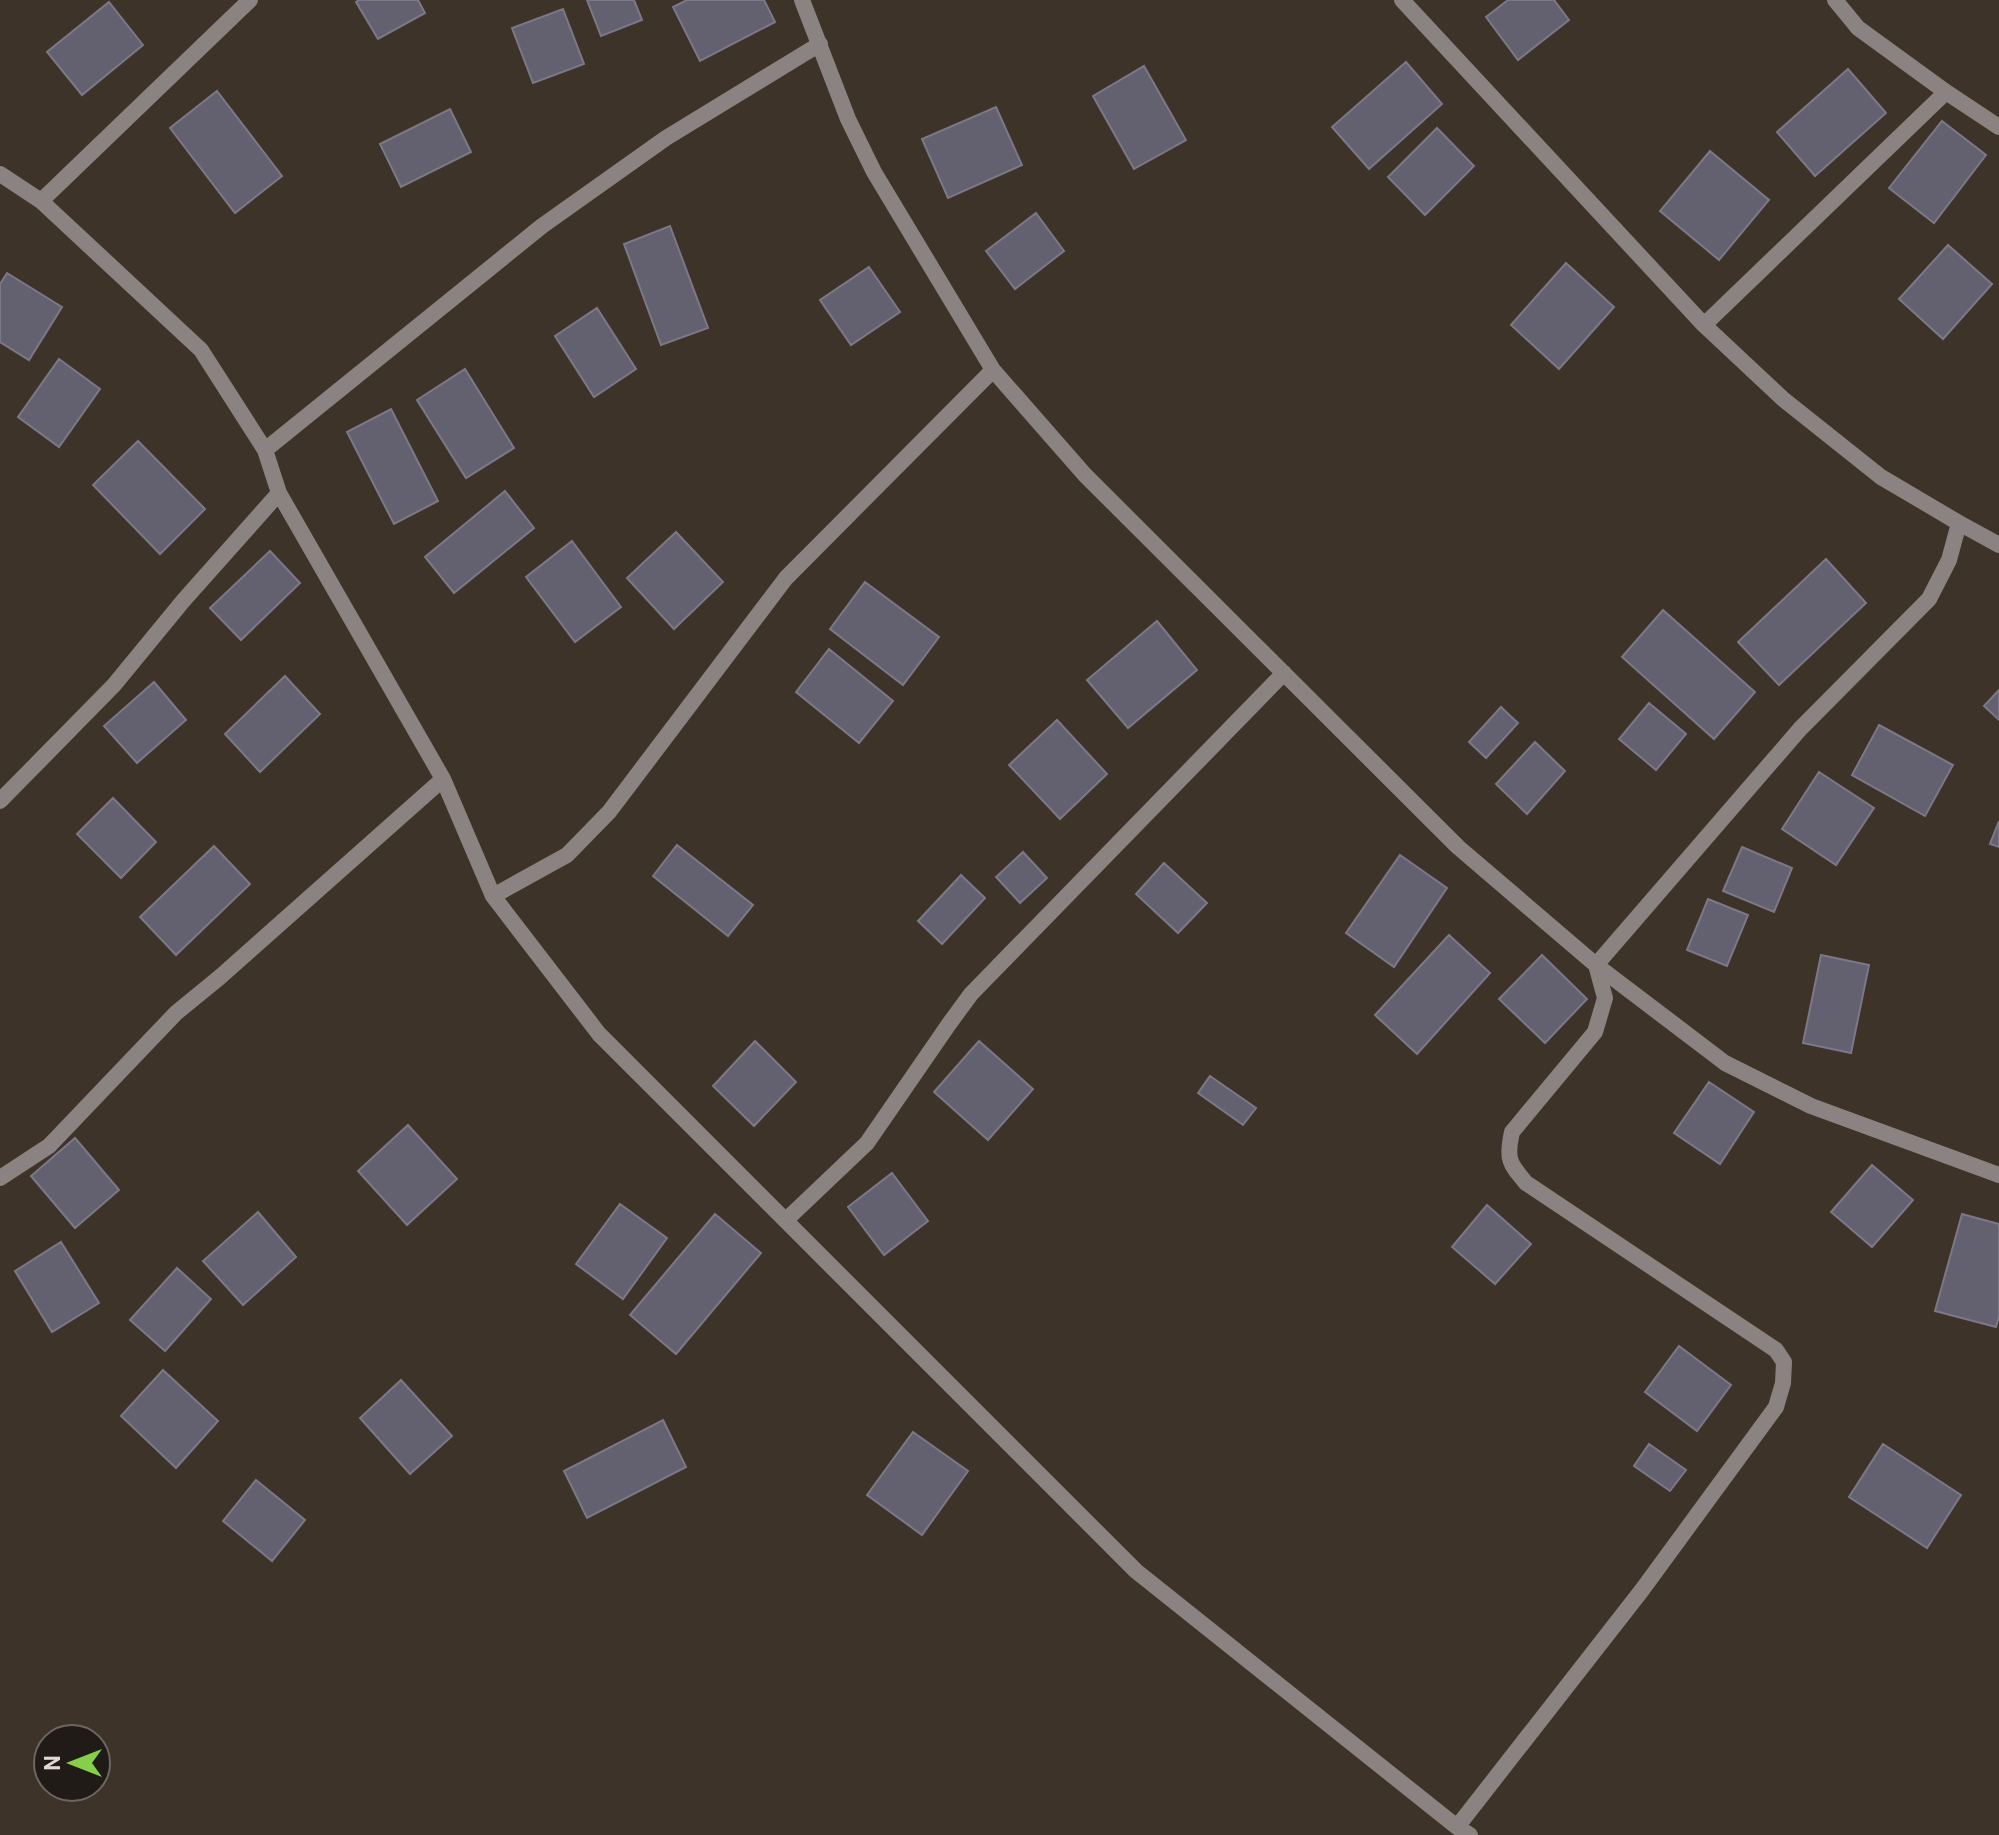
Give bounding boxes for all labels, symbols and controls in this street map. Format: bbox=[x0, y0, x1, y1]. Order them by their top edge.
north arrow bbox=[32, 1723, 112, 1803]
text: N bbox=[40, 1755, 65, 1771]

